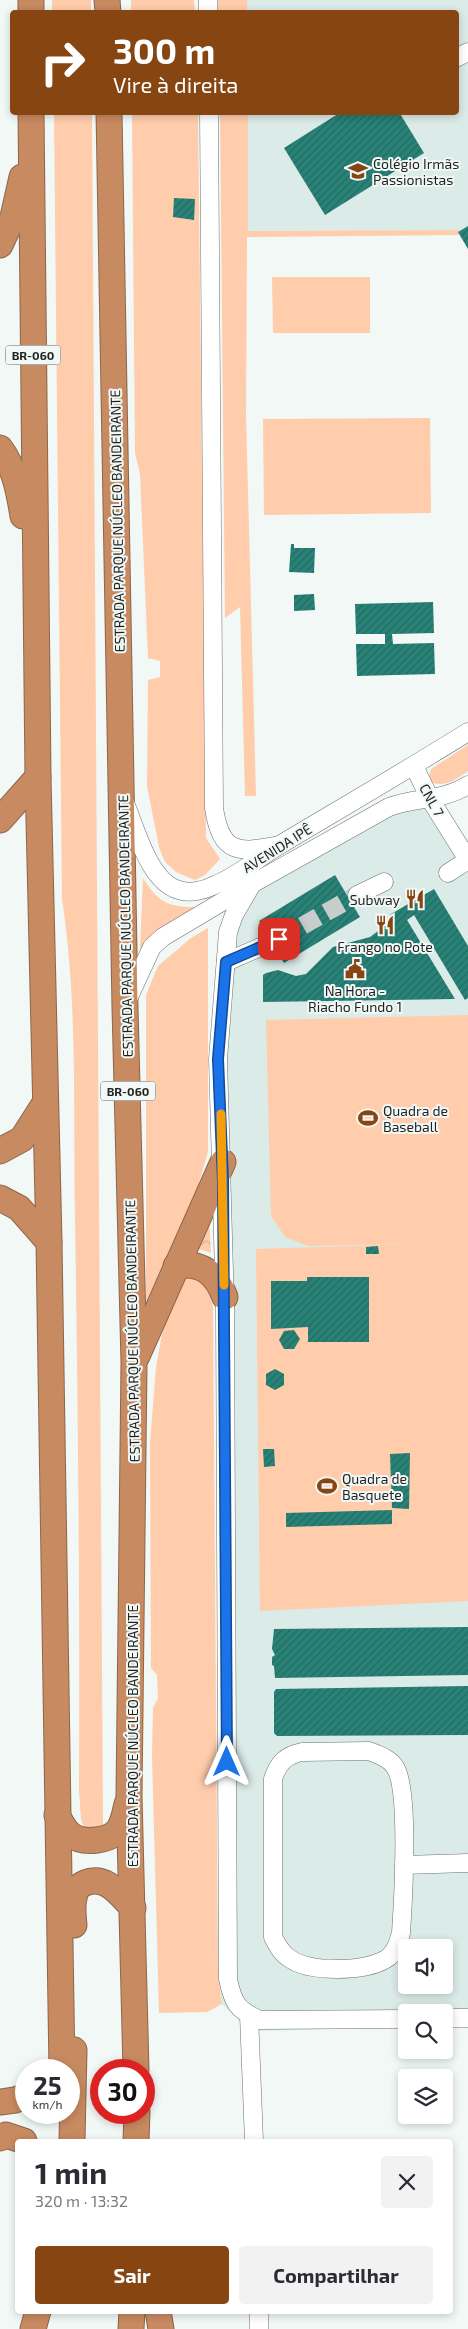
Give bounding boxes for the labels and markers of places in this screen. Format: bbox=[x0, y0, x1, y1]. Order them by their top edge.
place label: Colégio Irmãs Passionistas bbox=[373, 155, 459, 188]
school or university icon: Colégio Irmãs Passionistas bbox=[347, 160, 369, 182]
restaurant icon: Subway bbox=[404, 888, 426, 910]
place label: Subway bbox=[350, 891, 401, 908]
restaurant icon: Frango no Pote bbox=[374, 914, 396, 936]
pin bbox=[258, 918, 300, 960]
place label: Frango no Pote bbox=[337, 938, 433, 955]
public building icon: Na Hora - Riacho Fundo 1 bbox=[344, 958, 366, 980]
place label: Na Hora - Riacho Fundo 1 bbox=[308, 982, 402, 1015]
place label: Quadra de Baseball bbox=[383, 1102, 448, 1135]
sports icon: Quadra de Baseball bbox=[357, 1107, 379, 1129]
place label: Quadra de Basquete bbox=[342, 1470, 407, 1503]
sports icon: Quadra de Basquete bbox=[316, 1475, 338, 1497]

